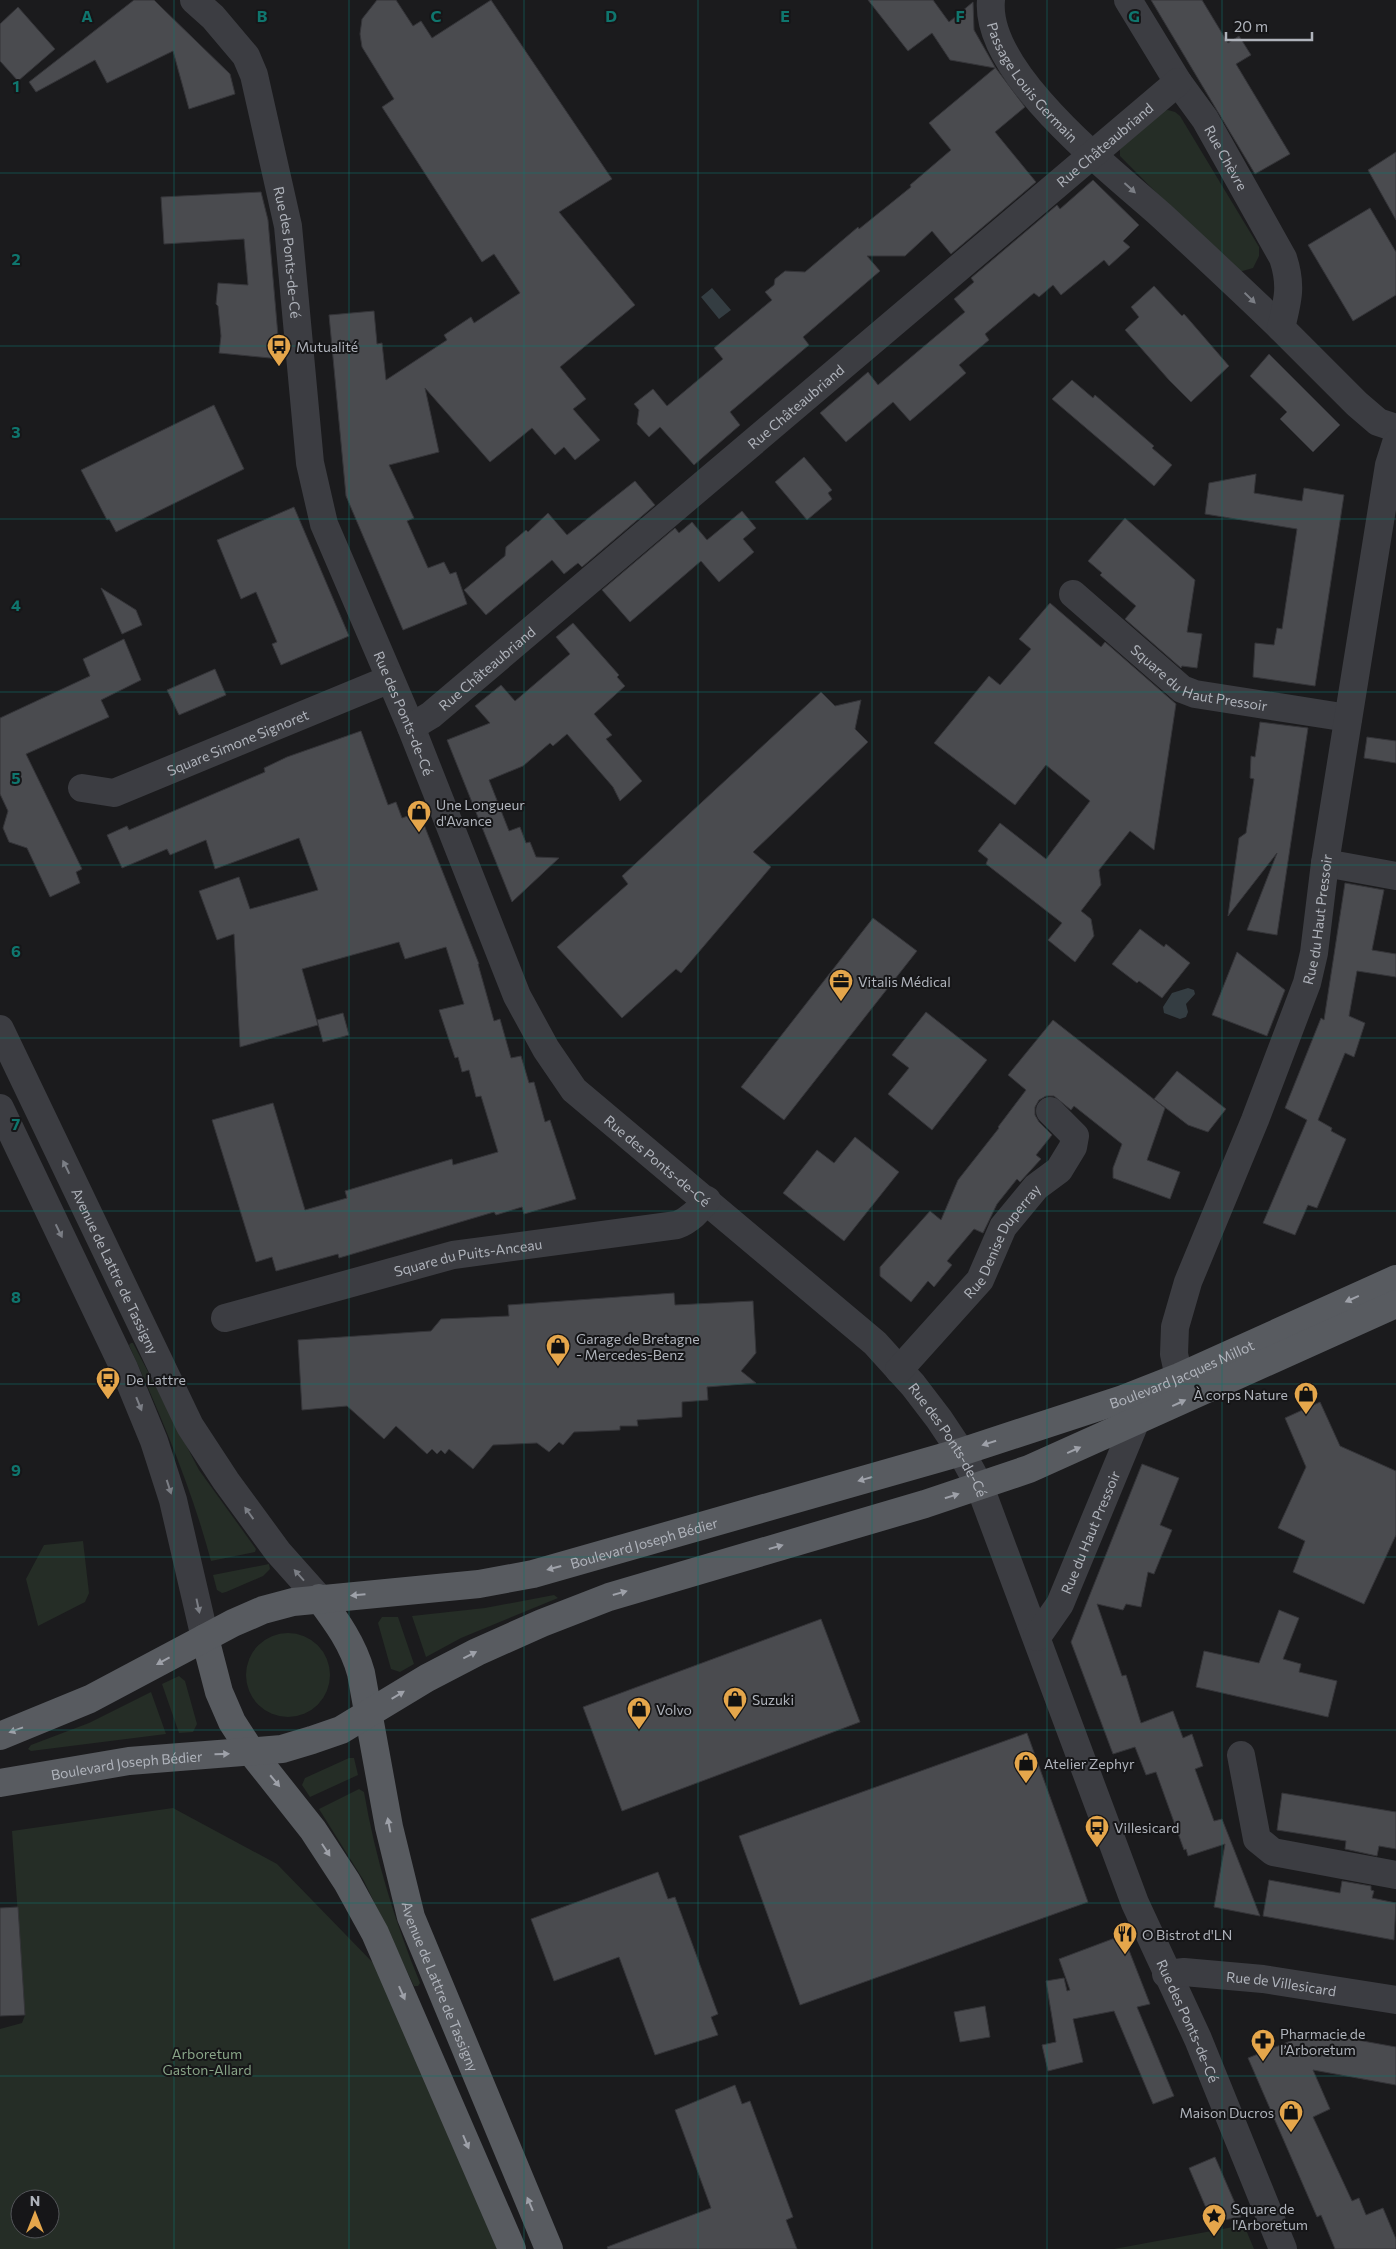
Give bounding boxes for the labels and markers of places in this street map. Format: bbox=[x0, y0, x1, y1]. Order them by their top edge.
bus stop icon: Mutualité bbox=[266, 333, 292, 367]
place label: Mutualité bbox=[296, 338, 358, 355]
place label: Une Longueur d'Avance bbox=[436, 796, 525, 829]
shop icon: Une Longueur d'Avance bbox=[406, 799, 432, 833]
office icon: Vitalis Médical bbox=[828, 968, 854, 1002]
place label: Vitalis Médical bbox=[858, 973, 951, 990]
place label: Garage de Bretagne - Mercedes-Benz bbox=[576, 1330, 700, 1363]
shop icon: Garage de Bretagne - Mercedes-Benz bbox=[545, 1333, 571, 1367]
bus stop icon: De Lattre bbox=[95, 1366, 121, 1400]
place label: De Lattre bbox=[126, 1371, 186, 1388]
shop icon: À corps Nature bbox=[1293, 1381, 1319, 1415]
place label: À corps Nature bbox=[1193, 1386, 1288, 1403]
shop icon: Suzuki bbox=[722, 1686, 748, 1720]
place label: Suzuki bbox=[752, 1691, 794, 1708]
shop icon: Volvo bbox=[626, 1696, 652, 1730]
place label: Volvo bbox=[656, 1701, 692, 1718]
shop icon: Atelier Zephyr bbox=[1013, 1750, 1039, 1784]
place label: Atelier Zephyr bbox=[1044, 1755, 1135, 1772]
bus stop icon: Villesicard bbox=[1084, 1814, 1110, 1848]
place label: Villesicard bbox=[1114, 1819, 1179, 1836]
restaurant icon: O Bistrot d'LN bbox=[1112, 1921, 1138, 1955]
place label: O Bistrot d'LN bbox=[1142, 1926, 1232, 1943]
place label: Pharmacie de l’Arboretum bbox=[1280, 2025, 1365, 2058]
pharmacy icon: Pharmacie de l’Arboretum bbox=[1250, 2028, 1276, 2062]
shop icon: Maison Ducros bbox=[1278, 2099, 1304, 2133]
place label: Maison Ducros bbox=[1179, 2104, 1274, 2121]
place label: Square de l'Arboretum bbox=[1232, 2200, 1308, 2233]
place icon: Square de l'Arboretum bbox=[1201, 2203, 1227, 2237]

